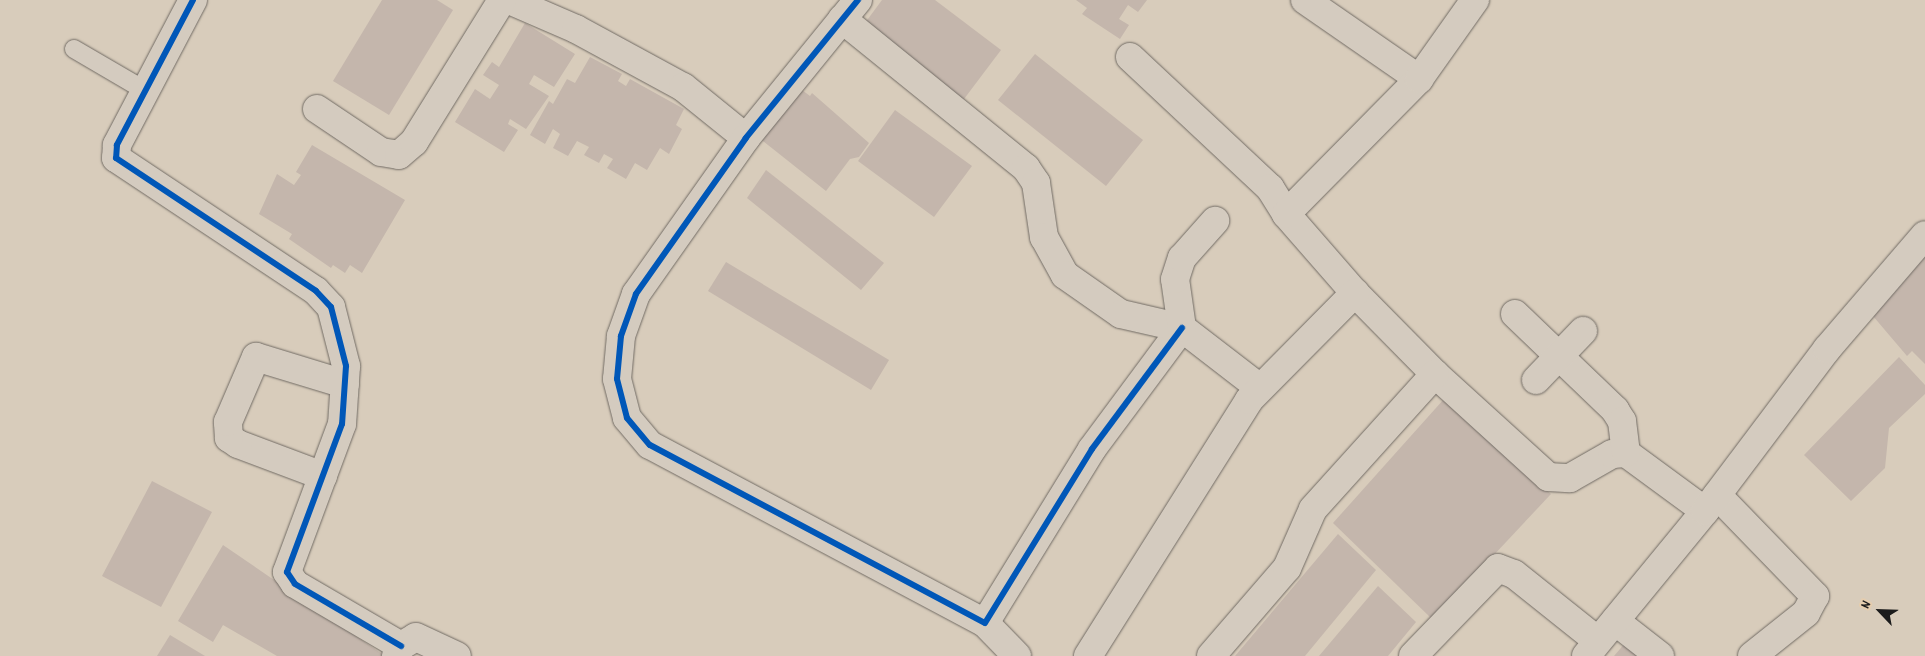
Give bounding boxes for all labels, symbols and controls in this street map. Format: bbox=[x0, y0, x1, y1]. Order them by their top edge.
north arrow bbox=[1855, 586, 1905, 636]
text: N bbox=[1856, 598, 1877, 612]

